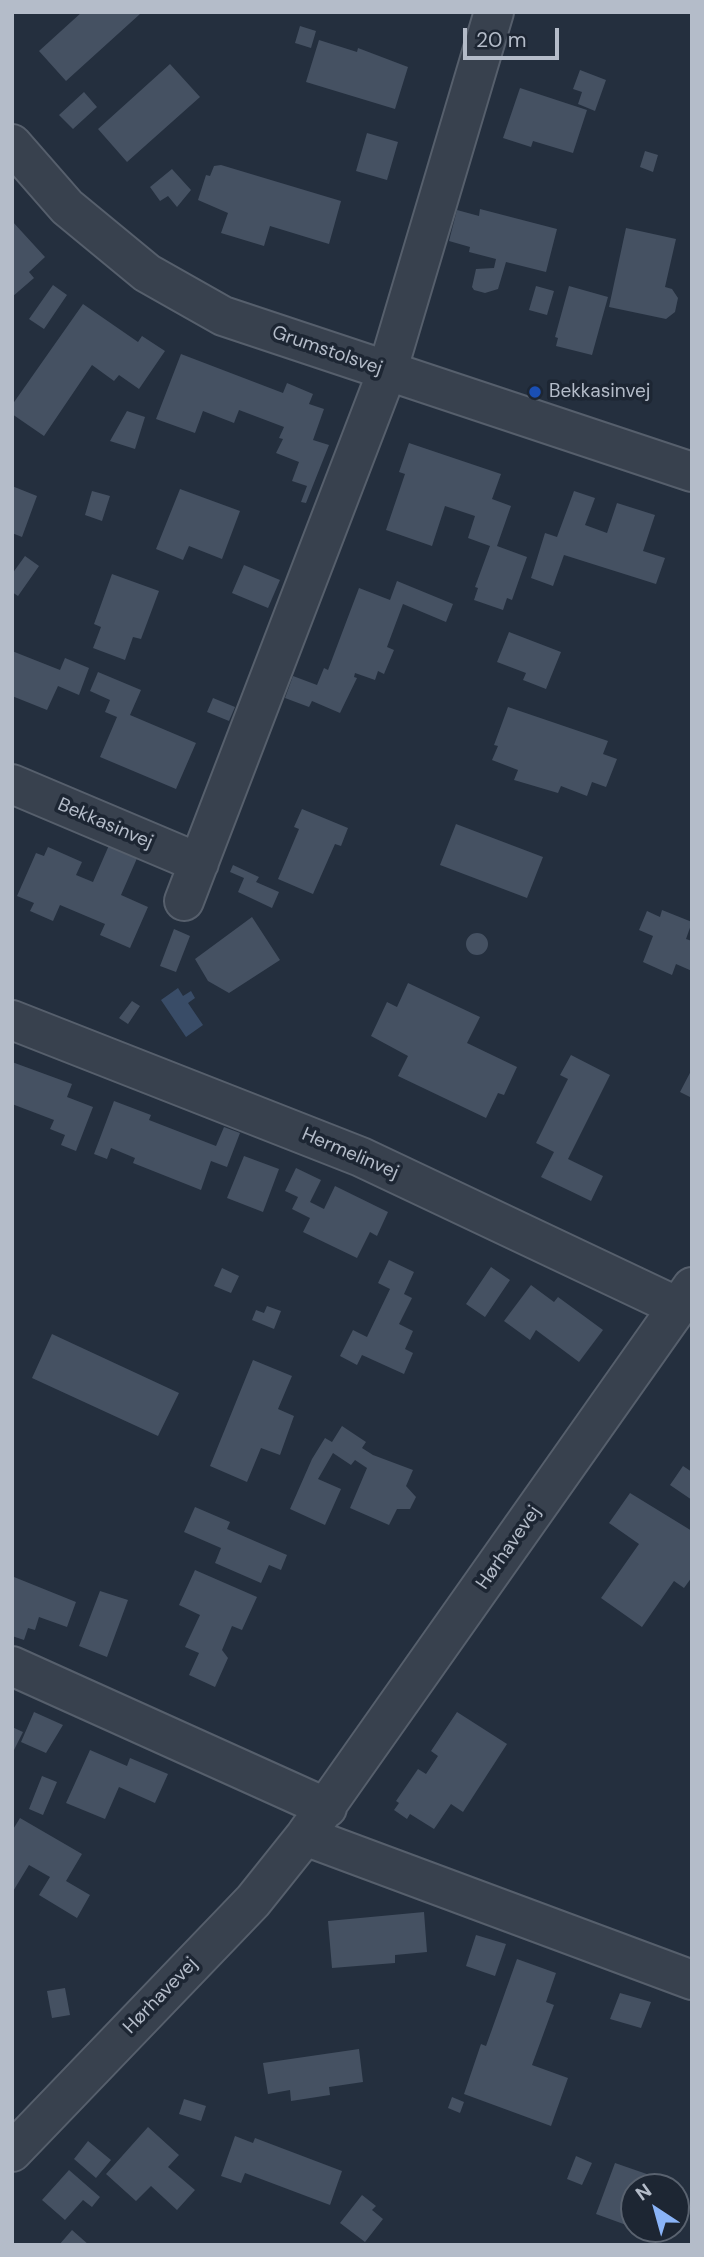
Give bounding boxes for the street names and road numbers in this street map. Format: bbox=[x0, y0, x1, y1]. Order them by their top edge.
street label: Grumstolsvej bbox=[269, 321, 385, 381]
street label: Bekkasinvej bbox=[54, 794, 156, 854]
street label: Hermelinvej bbox=[298, 1123, 402, 1185]
street label: Hørhavevej bbox=[472, 1502, 546, 1594]
street label: Hørhavevej bbox=[119, 1953, 203, 2039]

